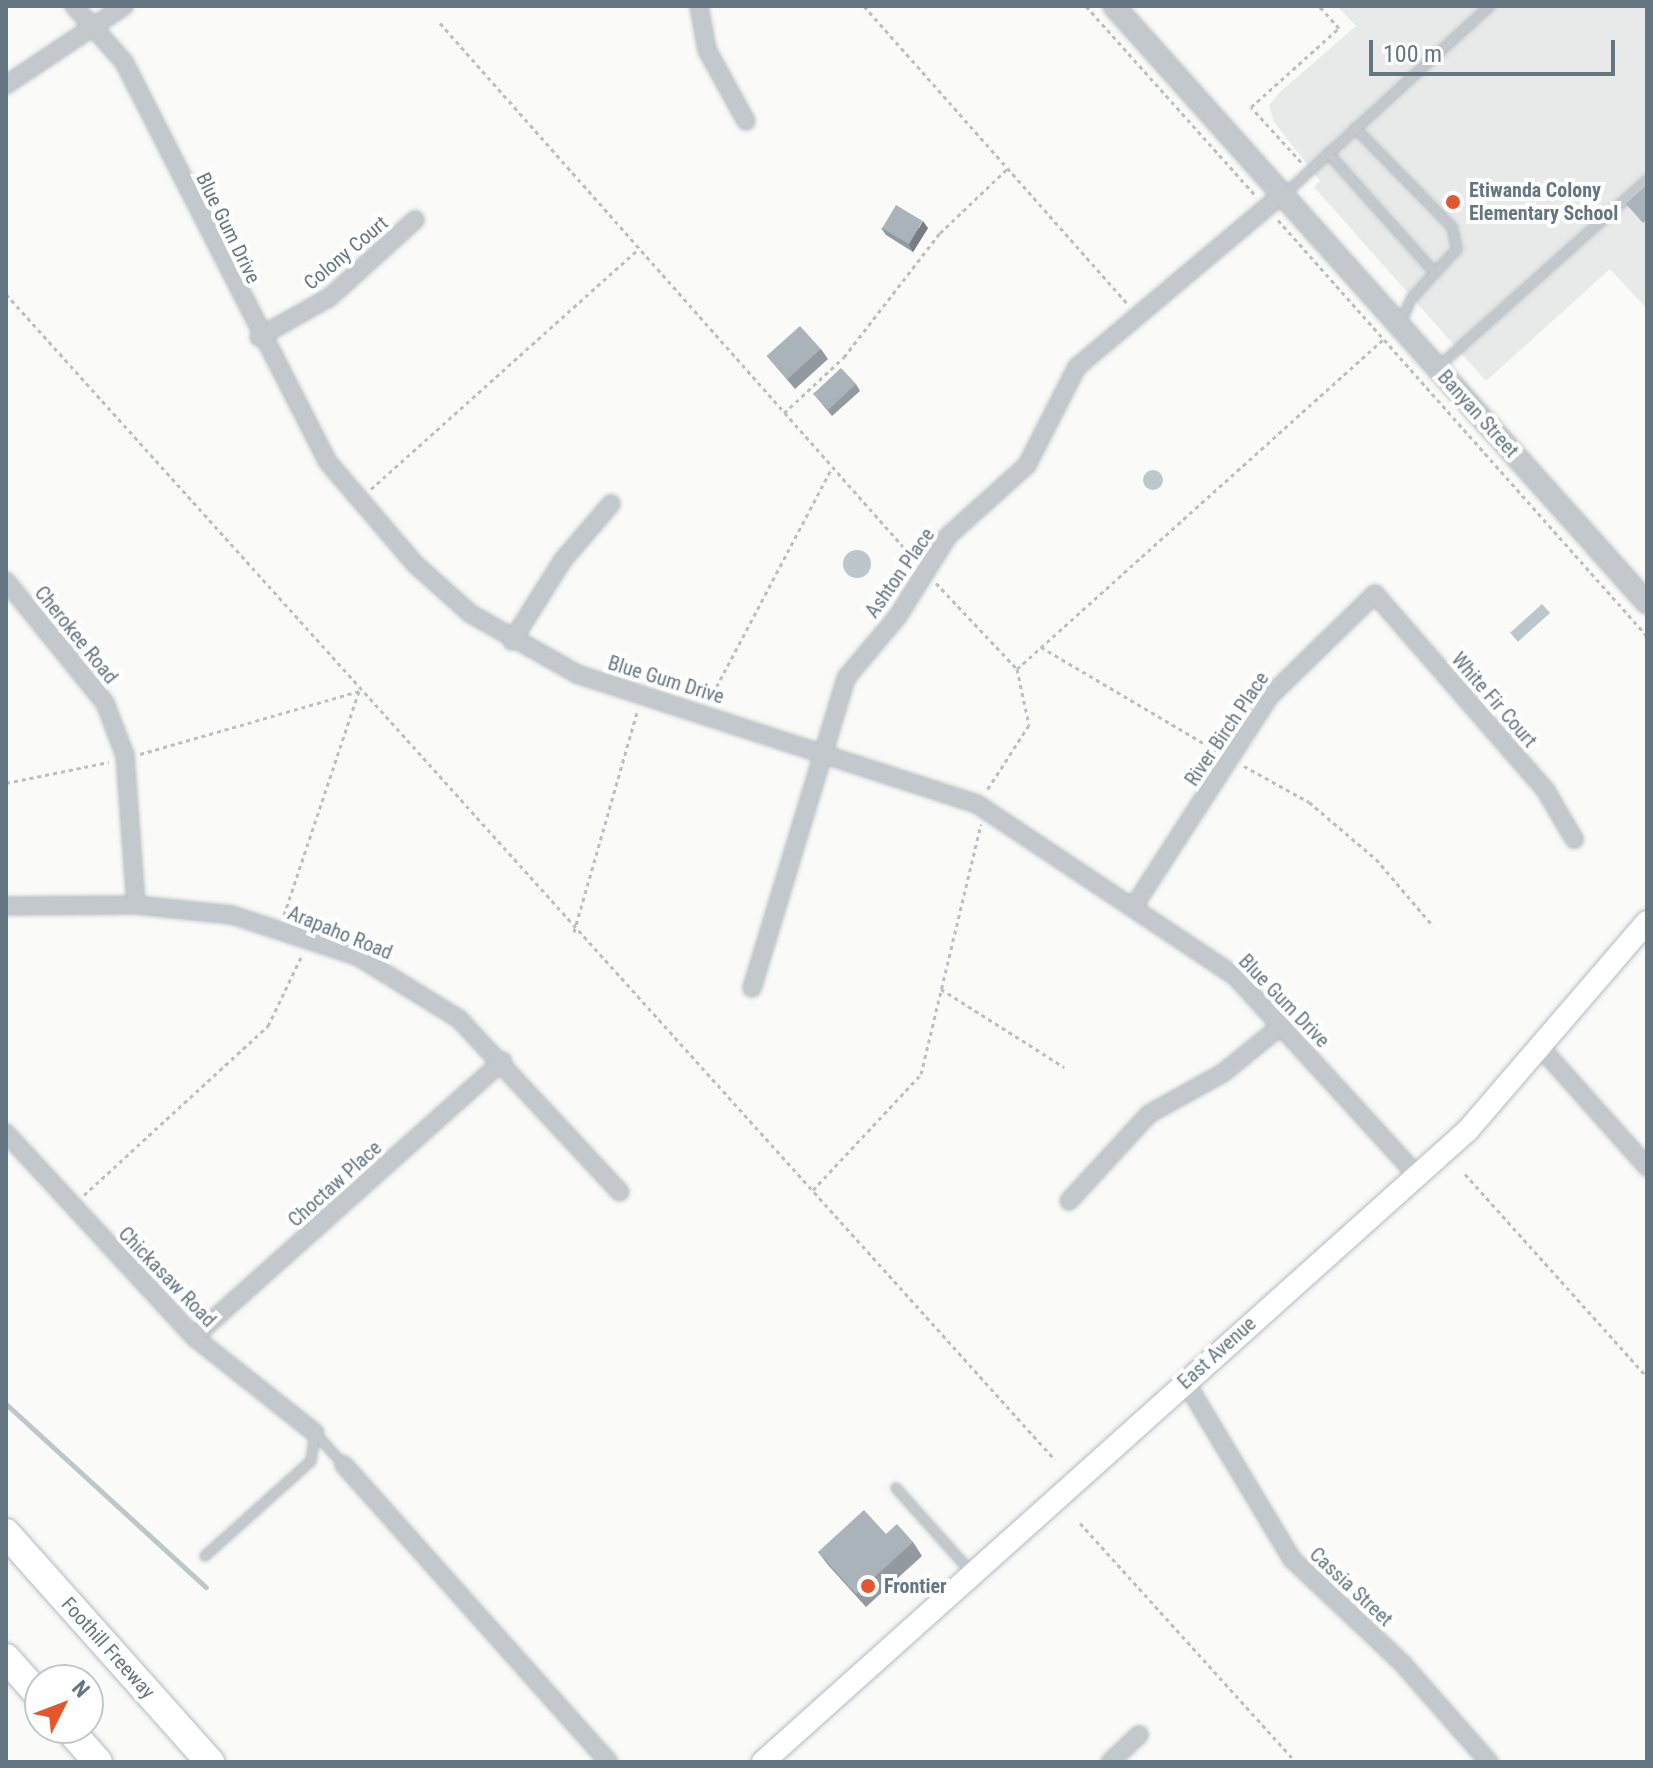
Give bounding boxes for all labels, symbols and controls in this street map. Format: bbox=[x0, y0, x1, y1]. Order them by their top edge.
scale bar bbox=[1373, 24, 1619, 74]
text: 100 m bbox=[1383, 40, 1442, 68]
street label: Blue Gum Drive bbox=[191, 169, 265, 287]
place label: Etiwanda Colony Elementary School bbox=[1469, 178, 1618, 225]
marker: Etiwanda Colony Elementary School bbox=[1444, 193, 1462, 211]
street label: Colony Court bbox=[299, 211, 393, 295]
street label: Banyan Street bbox=[1433, 365, 1523, 463]
street label: Ashton Place bbox=[860, 523, 940, 623]
street label: Cherokee Road bbox=[29, 581, 123, 689]
street label: White Fir Court bbox=[1446, 648, 1542, 752]
street label: Blue Gum Drive bbox=[605, 651, 727, 709]
street label: River Birch Place bbox=[1180, 667, 1274, 791]
street label: Arapaho Road bbox=[284, 901, 396, 965]
street label: Blue Gum Drive bbox=[1234, 949, 1334, 1053]
street label: Choctaw Place bbox=[283, 1136, 387, 1232]
street label: Chickasaw Road bbox=[113, 1222, 221, 1332]
street label: East Avenue bbox=[1173, 1312, 1261, 1394]
street label: Cassia Street bbox=[1304, 1542, 1398, 1632]
place label: Frontier bbox=[884, 1574, 947, 1598]
marker: Frontier bbox=[859, 1577, 877, 1595]
street label: Foothill Freeway bbox=[56, 1592, 160, 1704]
north arrow bbox=[24, 1664, 104, 1744]
text: N bbox=[67, 1676, 95, 1702]

